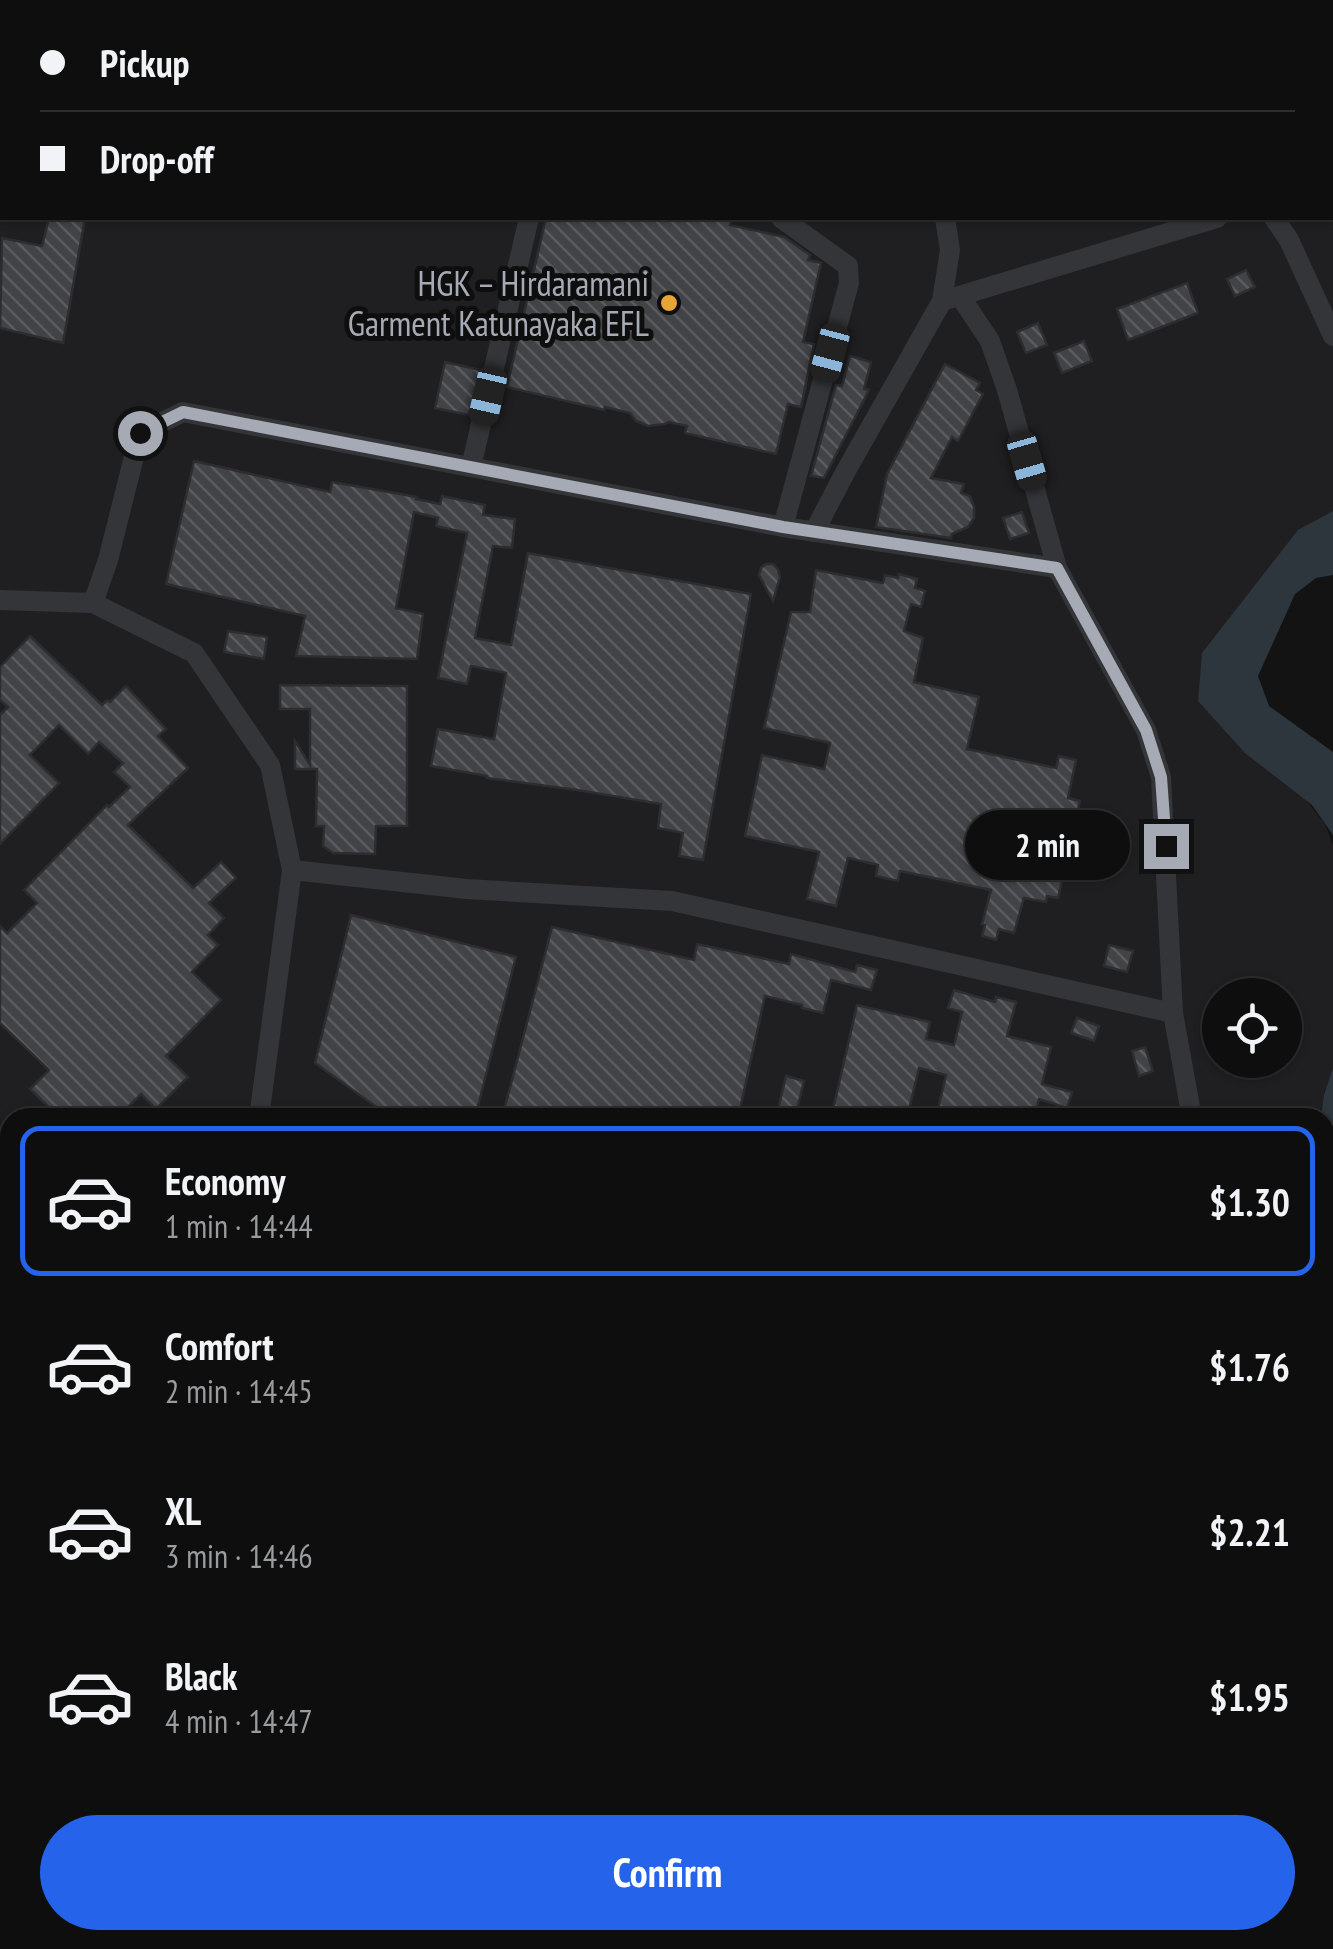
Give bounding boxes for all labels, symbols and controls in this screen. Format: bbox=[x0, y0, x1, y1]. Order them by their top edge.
text: Pickup bbox=[100, 38, 190, 87]
text: Drop-off bbox=[100, 134, 214, 183]
place label: HGK – Hirdaramani Garment Katunayaka EFL bbox=[348, 260, 649, 346]
marker: HGK – Hirdaramani Garment Katunayaka EFL bbox=[658, 292, 680, 314]
car bbox=[808, 320, 852, 386]
car bbox=[467, 363, 509, 429]
route start bbox=[118, 411, 163, 456]
car bbox=[1004, 428, 1050, 494]
callout: 2 min bbox=[966, 811, 1131, 881]
text: 2 min bbox=[1015, 824, 1080, 866]
route end bbox=[1144, 824, 1189, 869]
map controls bbox=[1202, 978, 1302, 1078]
button: locate bbox=[1202, 978, 1302, 1078]
icon: car bbox=[45, 1156, 135, 1246]
text: Economy bbox=[165, 1156, 285, 1205]
text: $1.30 bbox=[1209, 1177, 1290, 1226]
text: 1 min · 14:44 bbox=[165, 1205, 313, 1247]
icon: car bbox=[45, 1321, 135, 1411]
text: Comfort bbox=[165, 1321, 274, 1370]
text: $1.76 bbox=[1209, 1342, 1290, 1391]
text: 2 min · 14:45 bbox=[165, 1370, 313, 1412]
icon: car bbox=[45, 1486, 135, 1576]
text: XL bbox=[165, 1486, 201, 1535]
text: $2.21 bbox=[1209, 1507, 1290, 1556]
text: 3 min · 14:46 bbox=[165, 1535, 313, 1577]
icon: car bbox=[45, 1651, 135, 1741]
text: Black bbox=[165, 1651, 238, 1700]
text: $1.95 bbox=[1209, 1672, 1290, 1721]
text: 4 min · 14:47 bbox=[165, 1700, 313, 1742]
button: Confirm bbox=[40, 1815, 1295, 1930]

